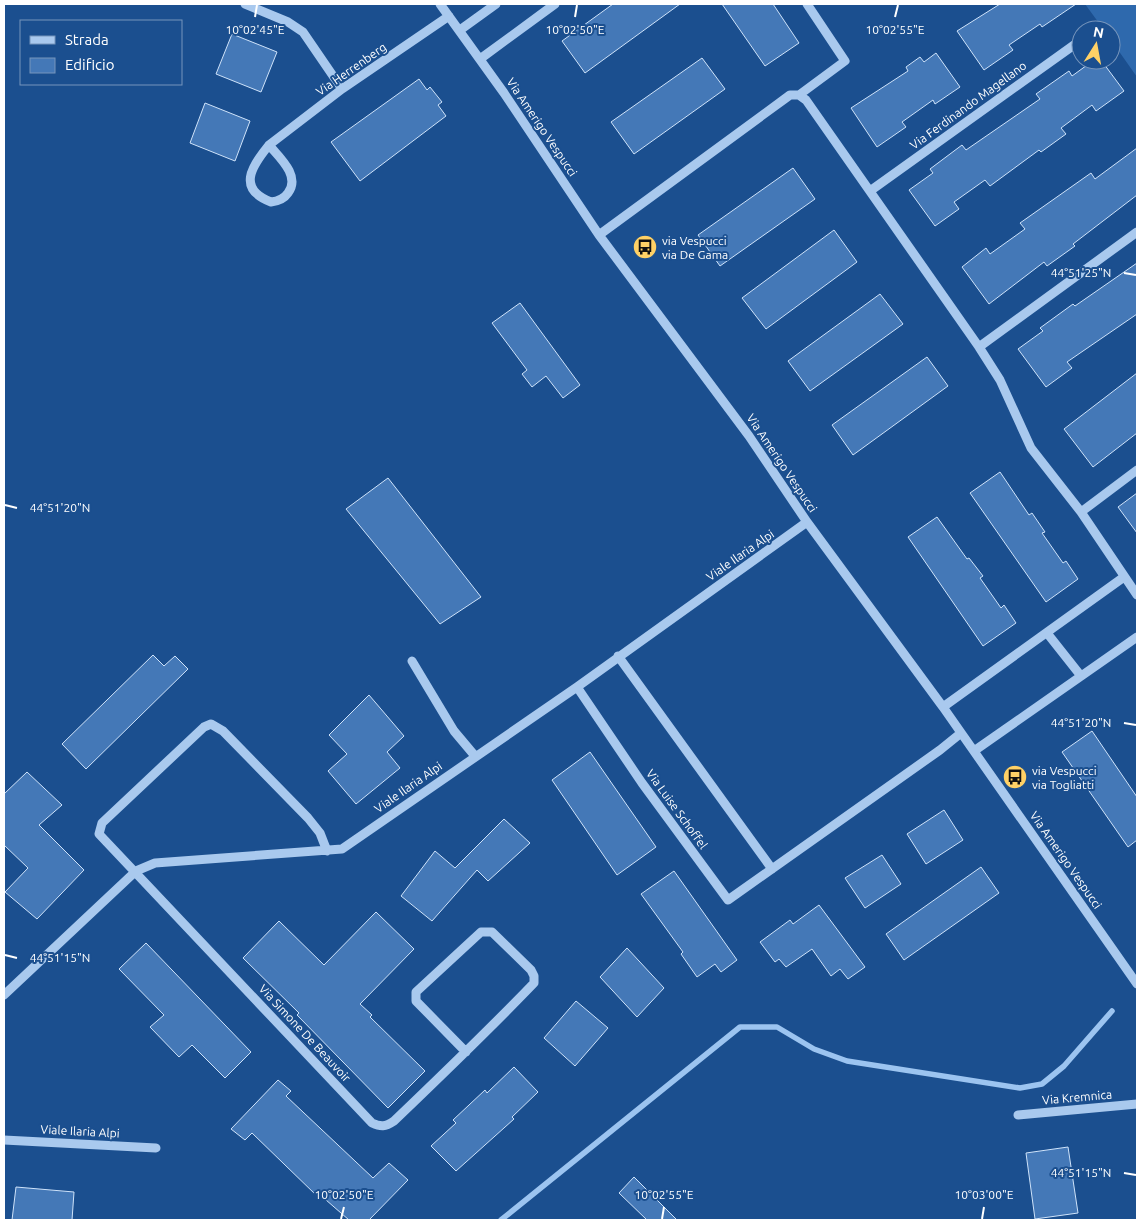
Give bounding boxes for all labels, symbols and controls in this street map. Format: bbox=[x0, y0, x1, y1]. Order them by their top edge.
legend bbox=[20, 20, 182, 85]
north arrow bbox=[1071, 20, 1121, 70]
text: 10°02'45"E bbox=[226, 23, 285, 36]
text: 10°02'50"E bbox=[546, 23, 605, 36]
text: 10°02'55"E bbox=[866, 23, 925, 36]
text: N bbox=[1092, 23, 1105, 41]
text: Strada bbox=[65, 31, 109, 48]
street label: Via Herrenberg bbox=[313, 40, 389, 98]
text: Edificio bbox=[65, 56, 114, 73]
street label: Via Ferdinando Magellano bbox=[907, 58, 1029, 152]
street label: Via Amerigo Vespucci bbox=[504, 75, 580, 179]
bus stop icon: via Vespucci via De Gama bbox=[632, 234, 658, 260]
place label: via Vespucci via De Gama bbox=[662, 234, 728, 261]
text: 44°51'25"N bbox=[1051, 266, 1111, 279]
street label: Via Amerigo Vespucci bbox=[744, 411, 820, 515]
text: 44°51'20"N bbox=[30, 501, 90, 514]
street label: Viale Ilaria Alpi bbox=[704, 527, 776, 583]
text: 44°51'20"N bbox=[1051, 716, 1111, 729]
street label: Viale Ilaria Alpi bbox=[372, 759, 444, 815]
bus stop icon: via Vespucci via Togliatti bbox=[1002, 764, 1028, 790]
place label: via Vespucci via Togliatti bbox=[1032, 764, 1097, 791]
street label: Via Luise Schoffel bbox=[644, 767, 710, 851]
street label: Via Amerigo Vespucci bbox=[1027, 809, 1105, 911]
text: 44°51'15"N bbox=[30, 951, 90, 964]
street label: Via Simone De Beauvoir bbox=[257, 982, 354, 1085]
street label: Via Kremnica bbox=[1041, 1087, 1113, 1107]
street label: Viale Ilaria Alpi bbox=[40, 1122, 120, 1140]
text: 44°51'15"N bbox=[1051, 1166, 1111, 1179]
text: 10°02'50"E bbox=[315, 1188, 374, 1201]
text: 10°02'55"E bbox=[635, 1188, 694, 1201]
text: 10°03'00"E bbox=[955, 1188, 1014, 1201]

